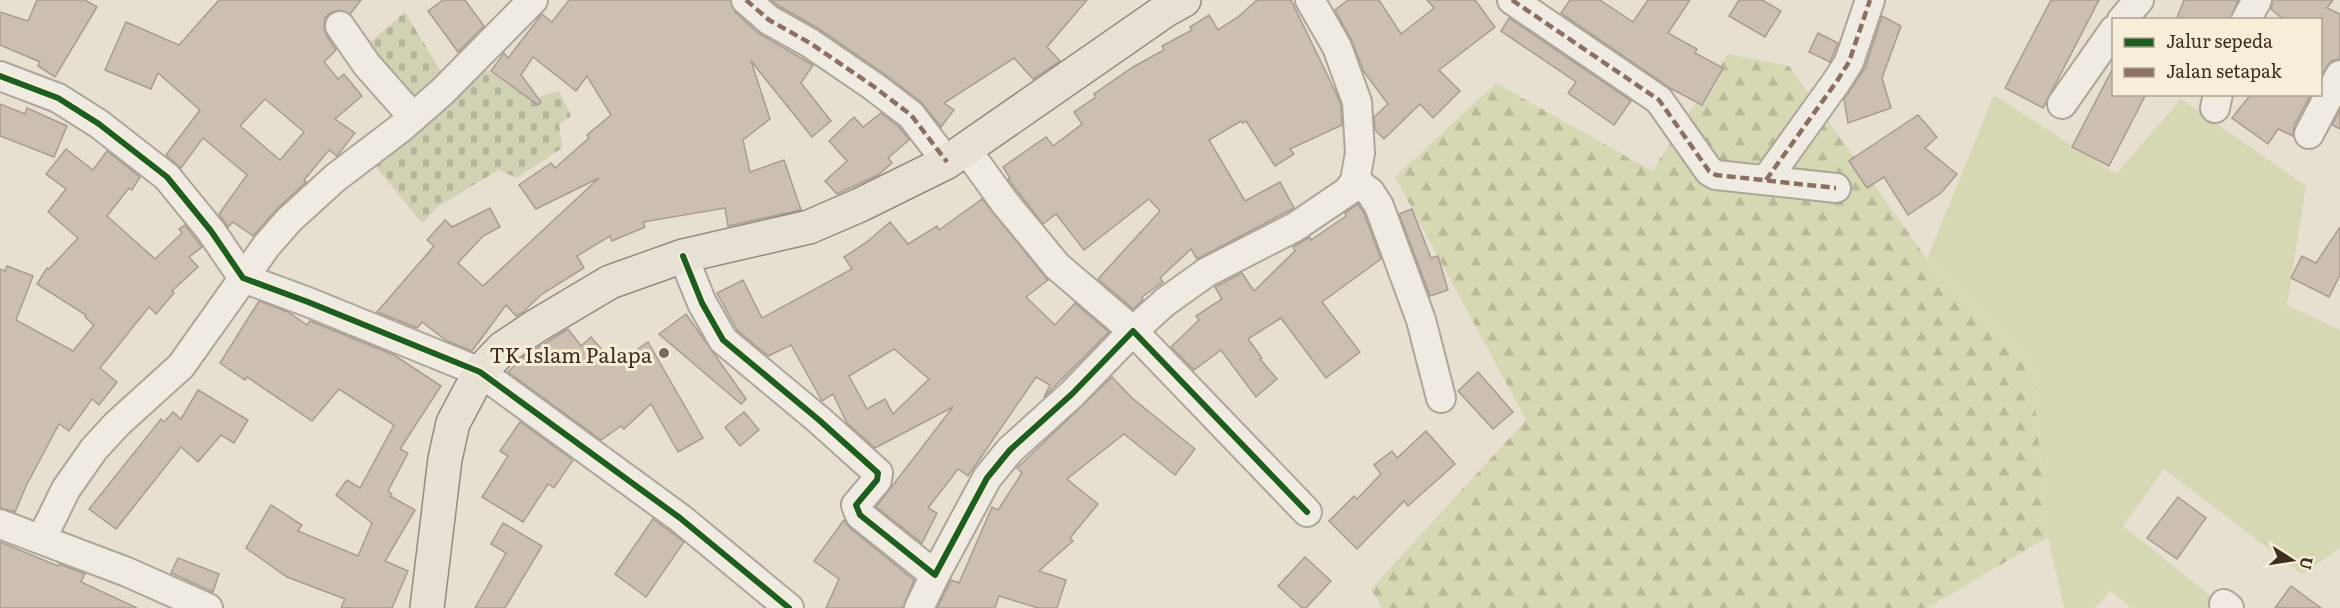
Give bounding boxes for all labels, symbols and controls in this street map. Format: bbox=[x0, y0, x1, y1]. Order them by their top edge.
legend bbox=[2112, 18, 2322, 96]
text: Jalur sepeda bbox=[2166, 27, 2273, 54]
text: Jalan setapak bbox=[2166, 57, 2283, 84]
place label: TK Islam Palapa bbox=[489, 338, 653, 369]
marker: TK Islam Palapa bbox=[657, 346, 671, 360]
north arrow bbox=[2262, 530, 2322, 590]
text: U bbox=[2295, 555, 2321, 572]

